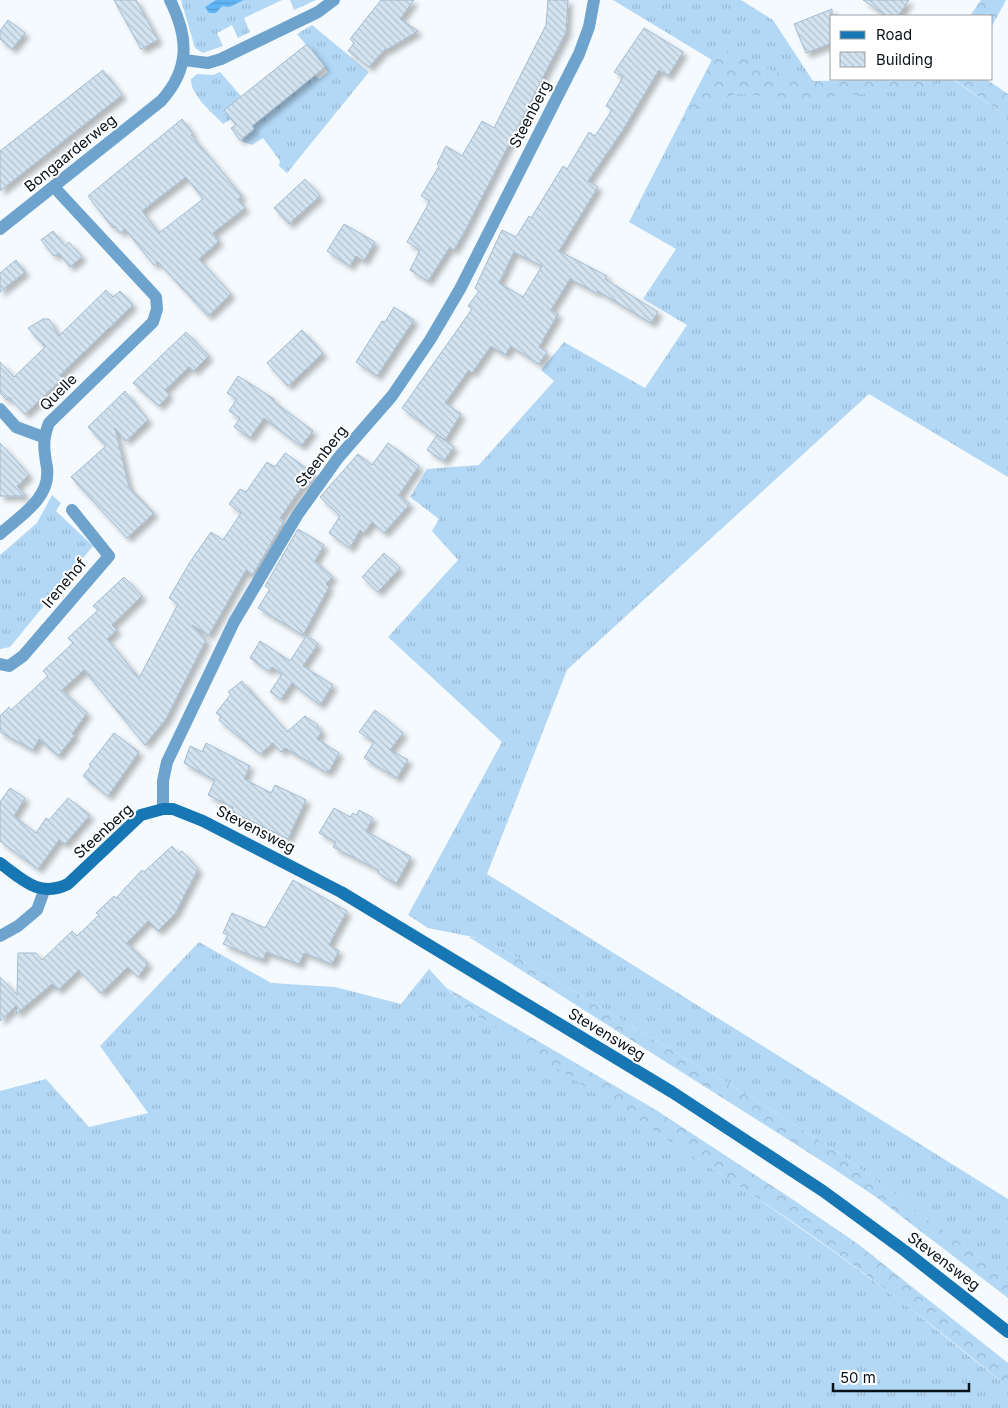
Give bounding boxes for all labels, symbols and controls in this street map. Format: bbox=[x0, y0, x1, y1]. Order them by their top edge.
legend bbox=[830, 15, 993, 80]
text: Road bbox=[876, 25, 912, 44]
text: Building bbox=[876, 50, 933, 69]
street label: Steenberg bbox=[505, 77, 555, 151]
street label: Bongaarderweg bbox=[20, 110, 120, 196]
street label: Quelle bbox=[35, 369, 81, 415]
street label: Steenberg bbox=[291, 421, 351, 491]
street label: Irenehof bbox=[38, 554, 91, 612]
street label: Steenberg bbox=[69, 799, 137, 863]
street label: Stevensweg bbox=[213, 801, 299, 857]
street label: Stevensweg bbox=[565, 1004, 649, 1064]
street label: Stevensweg bbox=[904, 1227, 984, 1295]
scale bar bbox=[833, 1360, 969, 1392]
text: 50 m bbox=[840, 1368, 876, 1387]

